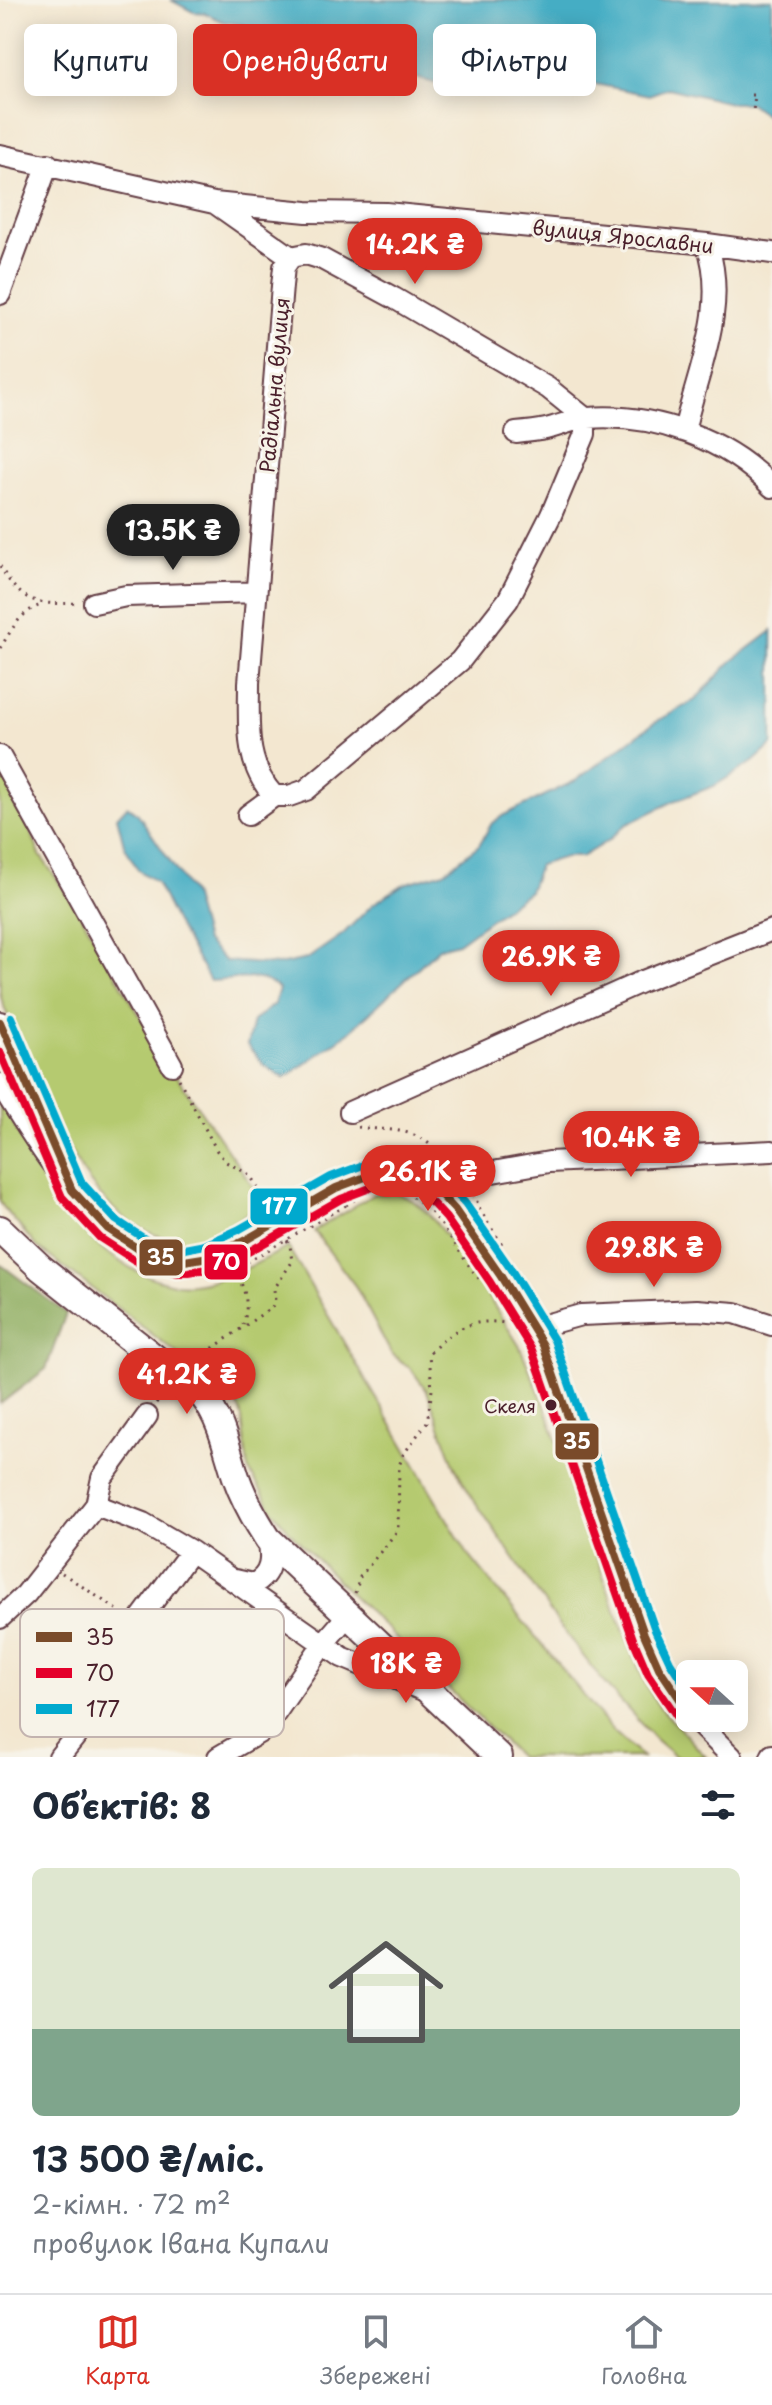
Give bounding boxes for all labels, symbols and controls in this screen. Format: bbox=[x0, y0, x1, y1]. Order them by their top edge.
chip: Купити bbox=[24, 24, 177, 96]
chip: Орендувати bbox=[193, 24, 417, 96]
chip: Фільтри bbox=[433, 24, 596, 96]
street label: вулиця Ярославни bbox=[531, 212, 715, 260]
pin: 14.2K ₴ bbox=[341, 218, 489, 286]
text: 14.2K ₴ bbox=[365, 224, 465, 263]
street label: Радіальна вулиця bbox=[251, 296, 297, 474]
pin: 13.5K ₴ bbox=[99, 504, 247, 572]
text: 13.5K ₴ bbox=[125, 510, 221, 549]
pin: 26.9K ₴ bbox=[477, 930, 625, 998]
text: 26.9K ₴ bbox=[501, 936, 601, 975]
pin: 10.4K ₴ bbox=[557, 1111, 705, 1179]
text: 10.4K ₴ bbox=[581, 1117, 681, 1156]
pin: 26.1K ₴ bbox=[354, 1145, 502, 1213]
text: 26.1K ₴ bbox=[379, 1151, 477, 1190]
line badge: 177 bbox=[249, 1187, 309, 1226]
text: 177 bbox=[262, 1188, 297, 1221]
pin: 29.8K ₴ bbox=[580, 1221, 728, 1289]
text: 29.8K ₴ bbox=[604, 1227, 704, 1266]
line badge: 35 bbox=[138, 1238, 184, 1277]
text: 35 bbox=[147, 1239, 175, 1272]
line badge: 70 bbox=[203, 1243, 249, 1281]
text: 70 bbox=[212, 1244, 240, 1277]
pin: 41.2K ₴ bbox=[113, 1348, 261, 1416]
text: 41.2K ₴ bbox=[137, 1354, 237, 1393]
place label: Скеля bbox=[484, 1392, 536, 1419]
marker: Скеля bbox=[543, 1397, 559, 1413]
line badge: 35 bbox=[554, 1422, 600, 1461]
text: 35 bbox=[563, 1423, 591, 1456]
legend bbox=[20, 1609, 284, 1737]
text: 35 bbox=[86, 1619, 114, 1652]
pin: 18K ₴ bbox=[350, 1637, 462, 1705]
text: 18K ₴ bbox=[370, 1643, 442, 1682]
text: 70 bbox=[86, 1655, 114, 1688]
north arrow bbox=[676, 1660, 748, 1732]
map controls bbox=[676, 1660, 748, 1732]
text: 177 bbox=[86, 1691, 120, 1724]
text: Об’єктів: 8 bbox=[32, 1779, 211, 1831]
icon: filters bbox=[696, 1783, 740, 1827]
icon: home bbox=[314, 1920, 458, 2064]
text: 13 500 ₴/міс. bbox=[32, 2132, 264, 2184]
text: 2-кімн. · 72 m² bbox=[32, 2184, 231, 2223]
text: провулок Івана Купали bbox=[32, 2223, 330, 2262]
tab: Карта bbox=[85, 2310, 150, 2391]
tab: Збережені bbox=[320, 2310, 431, 2391]
tab: Головна bbox=[601, 2310, 687, 2391]

